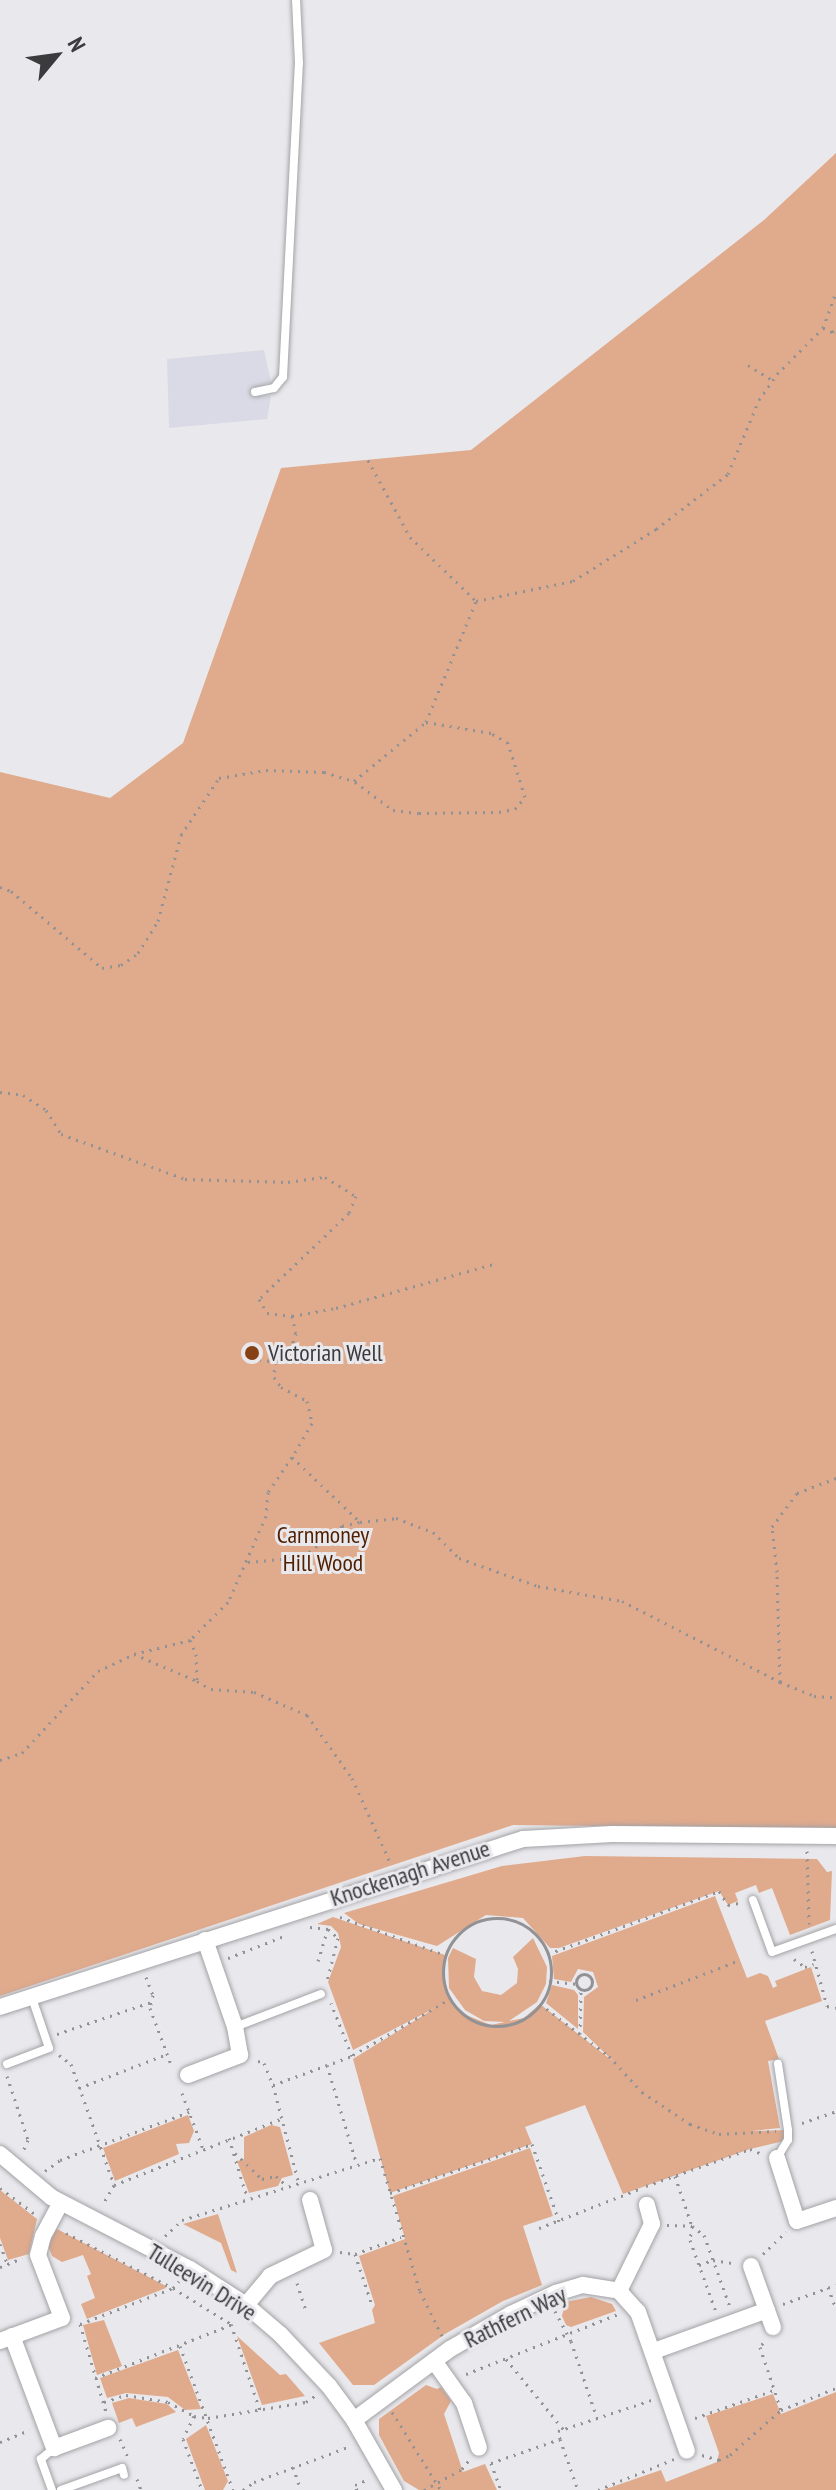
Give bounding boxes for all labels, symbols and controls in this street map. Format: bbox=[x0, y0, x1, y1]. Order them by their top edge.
north arrow bbox=[16, 16, 96, 96]
text: N bbox=[62, 32, 92, 56]
place label: Victorian Well bbox=[268, 1339, 383, 1367]
marker: Victorian Well bbox=[243, 1344, 261, 1362]
park label: Carnmoney Hill Wood bbox=[277, 1521, 369, 1577]
street label: Knockenagh Avenue bbox=[326, 1834, 494, 1912]
street label: Tulleevin Drive bbox=[142, 2237, 262, 2327]
street label: Rathfern Way bbox=[459, 2280, 571, 2354]

